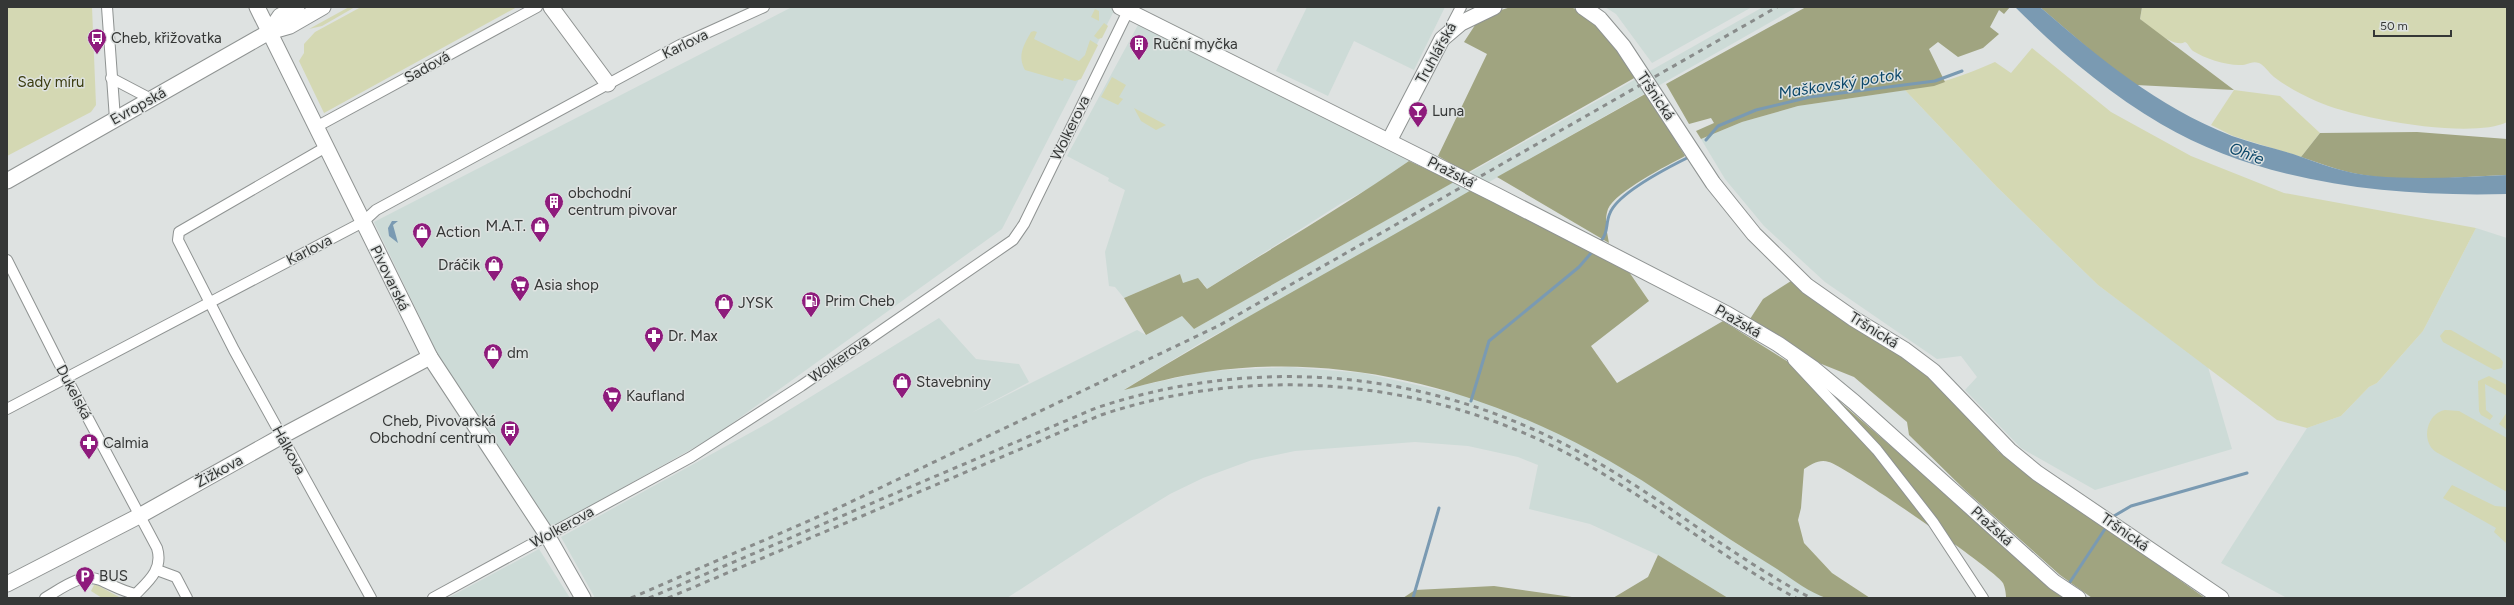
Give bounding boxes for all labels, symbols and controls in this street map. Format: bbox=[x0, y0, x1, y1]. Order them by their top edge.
scale bar bbox=[2374, 12, 2451, 38]
street label: Truhlářská bbox=[1412, 19, 1460, 87]
text: 50 m bbox=[2380, 19, 2408, 33]
street label: Karlova bbox=[659, 25, 711, 63]
bus stop icon: Cheb, křižovatka bbox=[86, 27, 108, 55]
place label: Cheb, křižovatka bbox=[111, 29, 222, 47]
building icon: Ruční myčka bbox=[1128, 33, 1150, 61]
place label: Ruční myčka bbox=[1153, 35, 1238, 53]
street label: Sadová bbox=[401, 47, 453, 87]
water label: Maškovský potok bbox=[1777, 64, 1905, 103]
street label: Tršnická bbox=[1633, 68, 1679, 124]
park label: Sady míru bbox=[18, 73, 84, 91]
street label: Evropská bbox=[107, 83, 169, 129]
street label: Wolkerova bbox=[1047, 93, 1093, 163]
bar icon: Luna bbox=[1407, 100, 1429, 128]
place label: Luna bbox=[1432, 102, 1464, 120]
water label: Ohře bbox=[2227, 138, 2267, 169]
street label: Pražská bbox=[1424, 153, 1478, 191]
place label: obchodní centrum pivovar bbox=[568, 184, 677, 219]
building icon: obchodní centrum pivovar bbox=[543, 191, 565, 219]
shop icon: M.A.T. bbox=[529, 215, 551, 243]
place label: M.A.T. bbox=[486, 217, 526, 235]
shop icon: Action bbox=[411, 221, 433, 249]
place label: Action bbox=[436, 223, 480, 241]
street label: Karlova bbox=[283, 231, 335, 269]
street label: Pivovarská bbox=[366, 242, 414, 314]
shop icon: Dráčik bbox=[483, 254, 505, 282]
place label: Dráčik bbox=[438, 256, 481, 274]
supermarket icon: Asia shop bbox=[509, 274, 531, 302]
place label: Asia shop bbox=[534, 276, 599, 294]
fuel station icon: Prim Cheb bbox=[800, 290, 822, 318]
shop icon: JYSK bbox=[713, 292, 735, 320]
place label: Prim Cheb bbox=[825, 292, 895, 310]
place label: JYSK bbox=[738, 294, 774, 312]
street label: Pražská bbox=[1712, 301, 1764, 341]
street label: Tršnická bbox=[1846, 308, 1902, 352]
pharmacy icon: Dr. Max bbox=[643, 325, 665, 353]
place label: Dr. Max bbox=[668, 327, 718, 345]
street label: Wolkerova bbox=[805, 332, 873, 386]
shop icon: dm bbox=[482, 342, 504, 370]
place label: dm bbox=[507, 344, 529, 362]
street label: Dukelská bbox=[52, 362, 96, 422]
shop icon: Stavebniny bbox=[891, 371, 913, 399]
place label: Stavebniny bbox=[916, 373, 991, 391]
supermarket icon: Kaufland bbox=[601, 385, 623, 413]
place label: Kaufland bbox=[626, 387, 685, 405]
place label: Cheb, Pivovarská Obchodní centrum bbox=[369, 412, 496, 447]
bus stop icon: Cheb, Pivovarská Obchodní centrum bbox=[499, 419, 521, 447]
street label: Hálkova bbox=[268, 422, 310, 478]
pharmacy icon: Calmia bbox=[78, 432, 100, 460]
place label: Calmia bbox=[103, 434, 149, 452]
street label: Žižkova bbox=[192, 451, 246, 491]
street label: Wolkerova bbox=[527, 502, 597, 552]
street label: Pražská bbox=[1967, 502, 2017, 550]
street label: Tršnická bbox=[2098, 509, 2152, 555]
parking icon: BUS bbox=[74, 565, 96, 593]
place label: BUS bbox=[99, 567, 128, 585]

